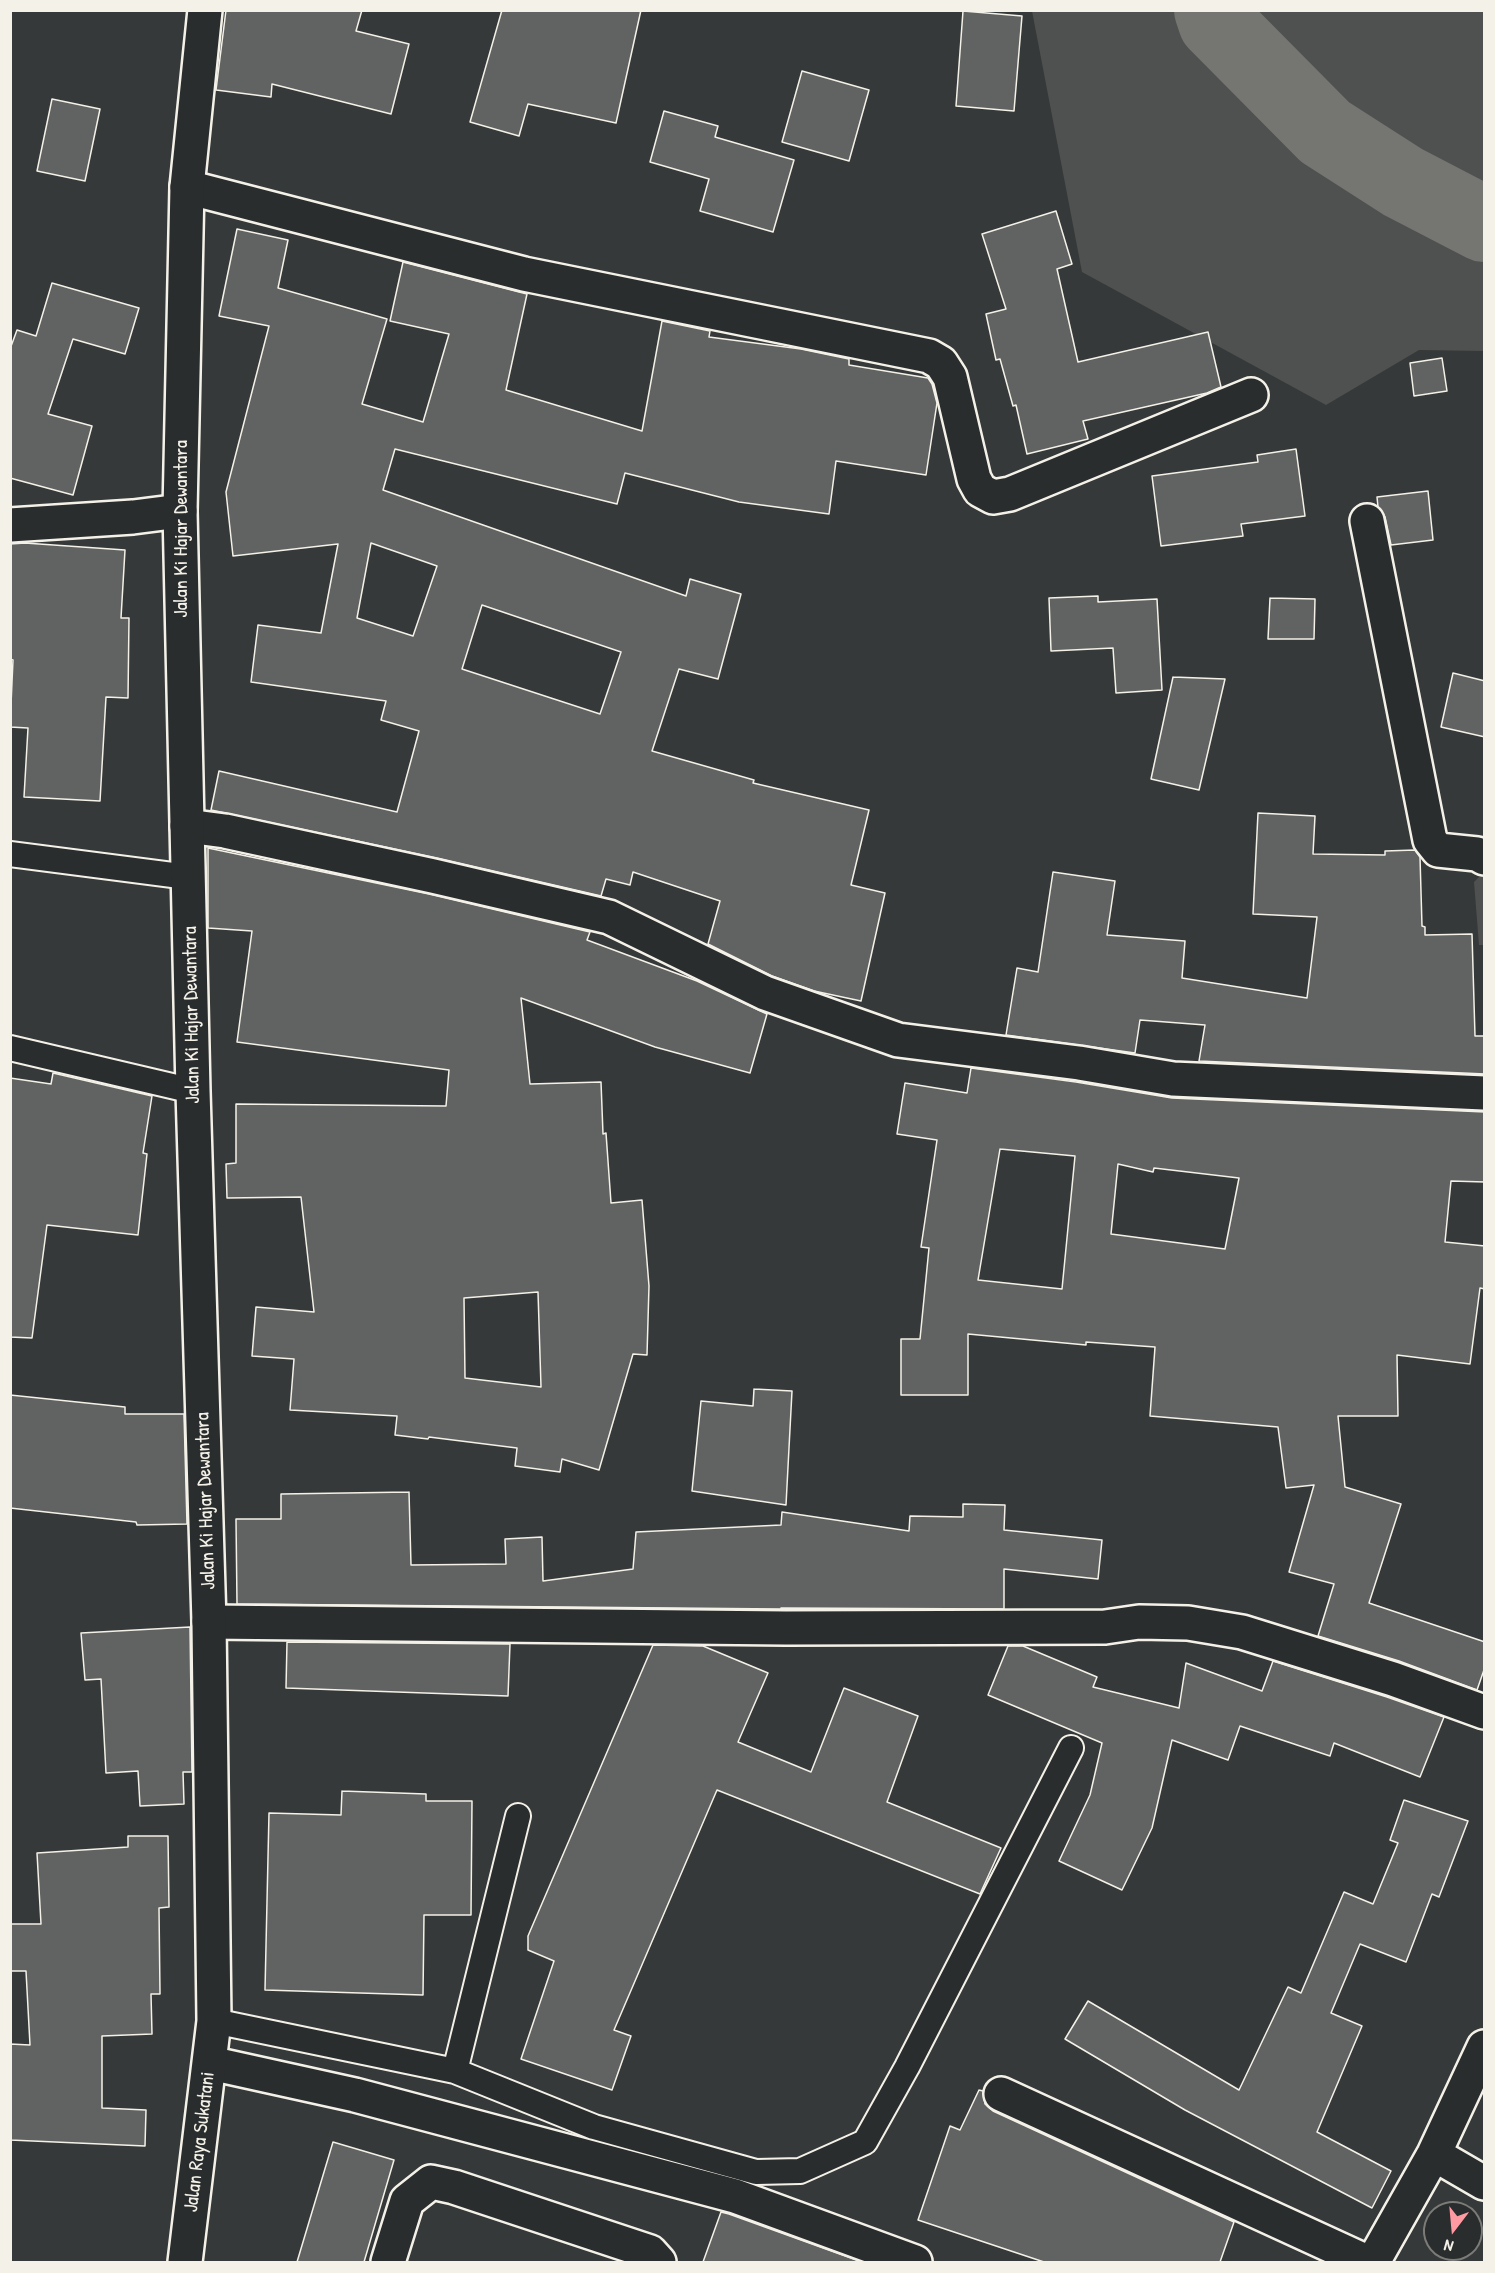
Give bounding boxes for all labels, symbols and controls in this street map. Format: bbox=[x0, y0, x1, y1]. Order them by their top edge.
street label: Jalan Ki Hajar Dewantara bbox=[170, 440, 194, 618]
street label: Jalan Ki Hajar Dewantara bbox=[178, 926, 206, 1104]
street label: Jalan Ki Hajar Dewantara bbox=[191, 1412, 221, 1590]
street label: Jalan Raya Sukatani bbox=[179, 2070, 221, 2214]
north arrow bbox=[1423, 2201, 1483, 2261]
text: N bbox=[1441, 2235, 1456, 2258]

